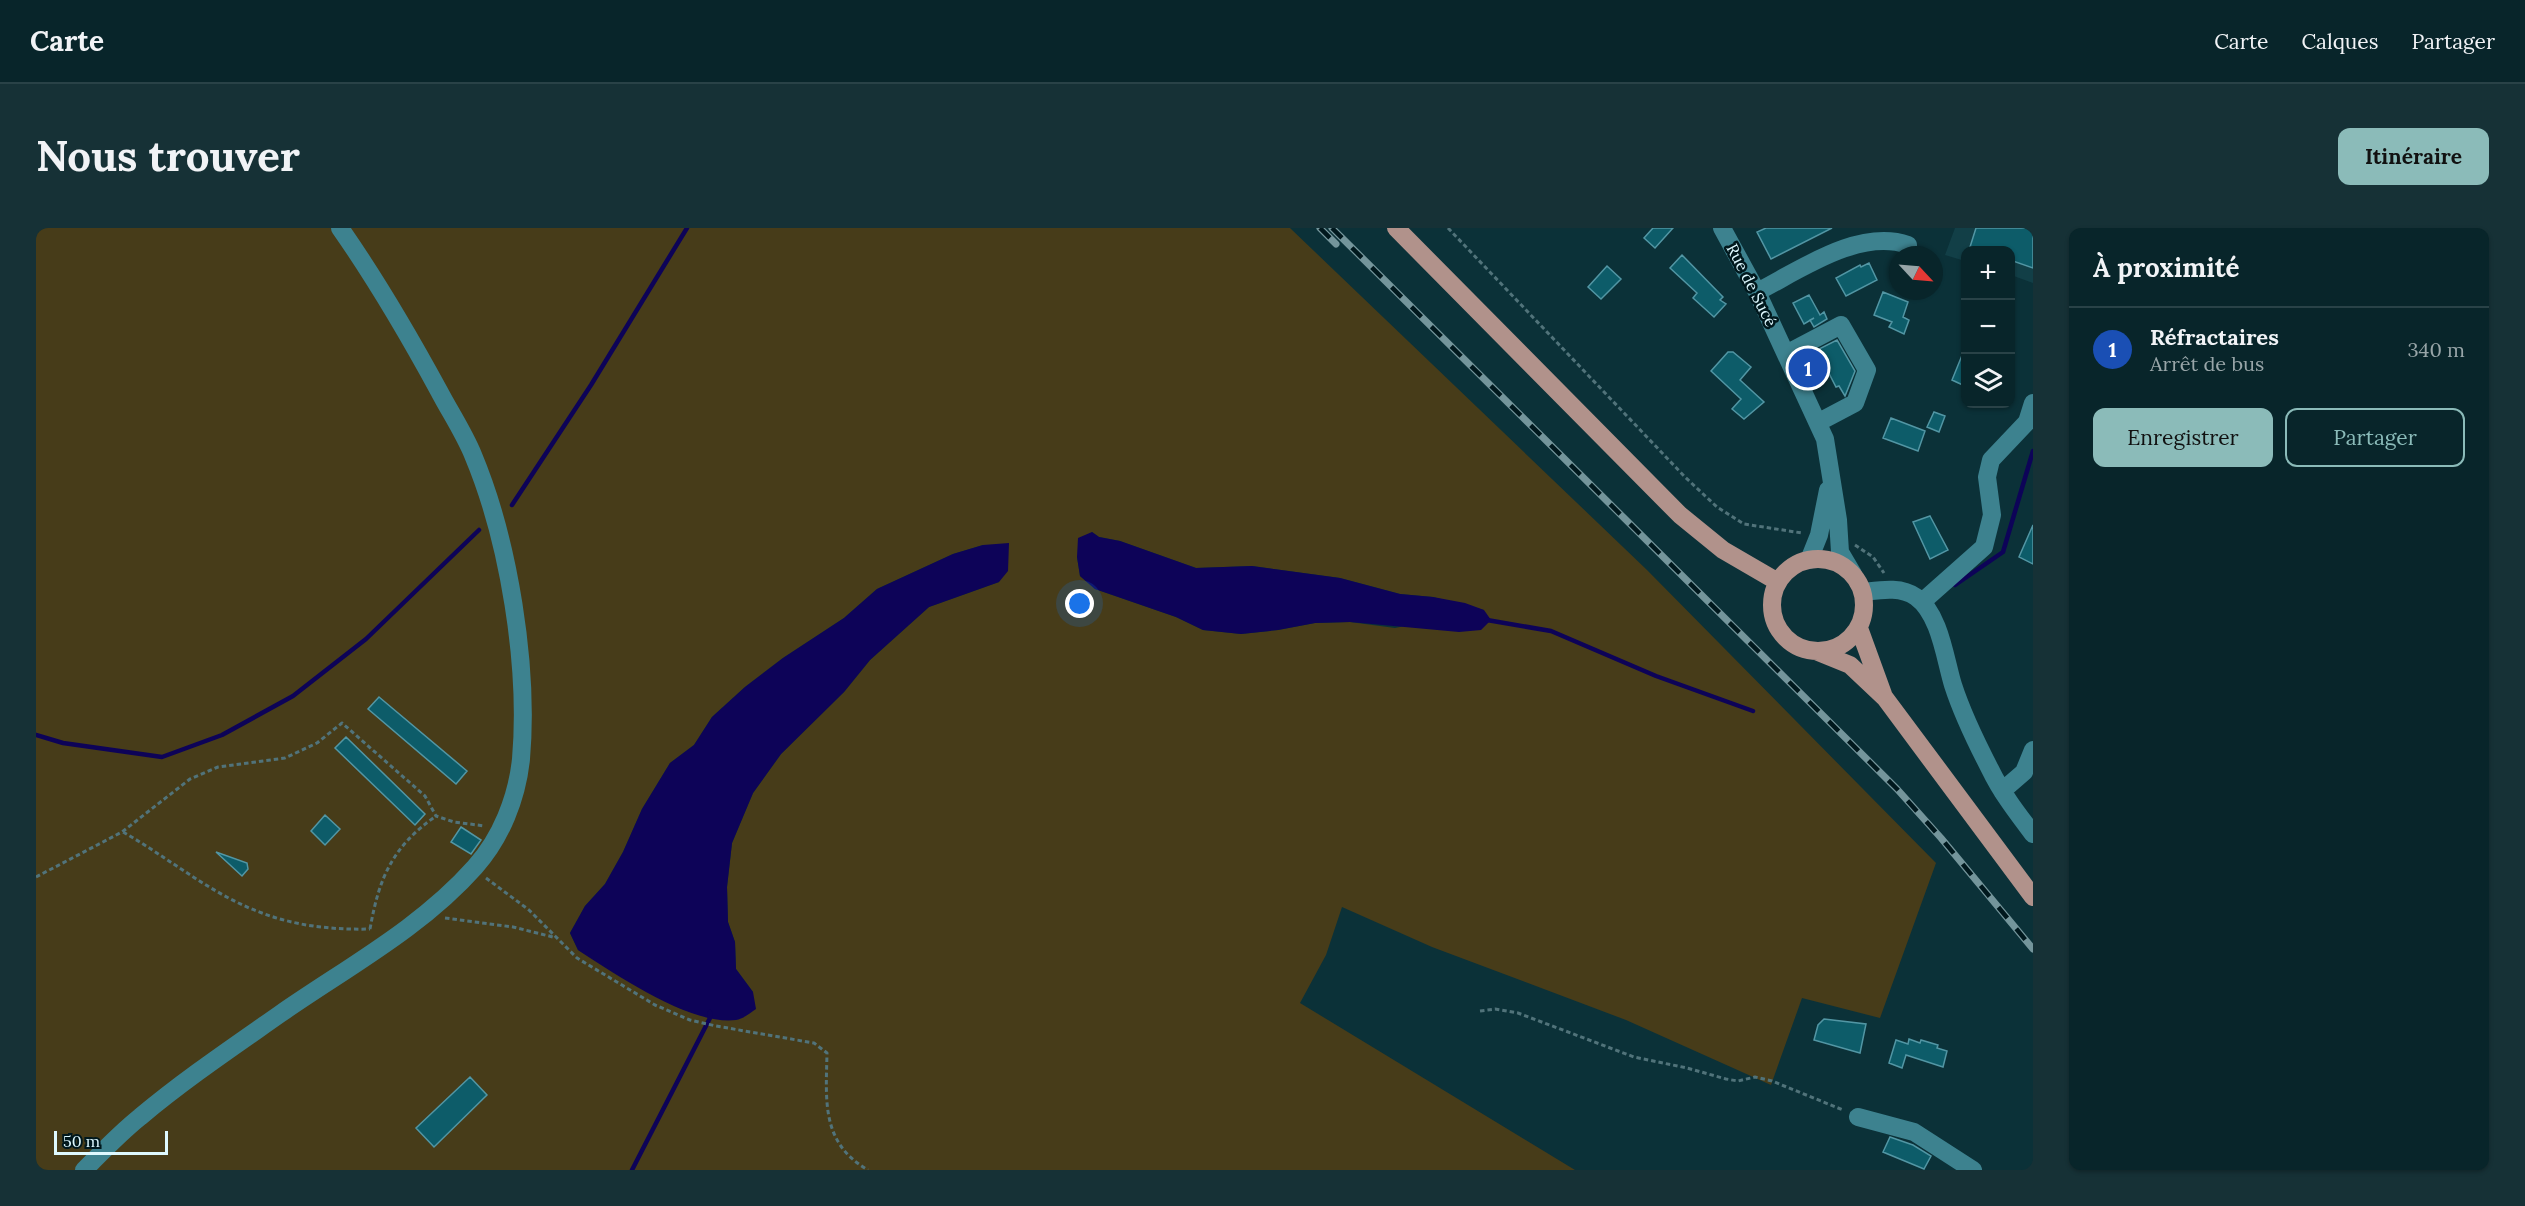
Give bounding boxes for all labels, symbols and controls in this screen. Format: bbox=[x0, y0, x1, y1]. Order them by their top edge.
text: Carte bbox=[30, 23, 104, 59]
text: Carte bbox=[2214, 28, 2268, 55]
text: Calques bbox=[2301, 28, 2378, 55]
text: Partager bbox=[2411, 28, 2495, 55]
button: Itinéraire bbox=[2338, 128, 2489, 185]
text: Nous trouver bbox=[36, 129, 300, 183]
street label: Rue de Sucé bbox=[1723, 240, 1782, 330]
north arrow bbox=[1889, 246, 1943, 300]
map controls bbox=[1961, 246, 2015, 408]
button: + bbox=[1961, 246, 2015, 300]
text: À proximité bbox=[2093, 251, 2239, 284]
button: − bbox=[1961, 300, 2015, 354]
text: Réfractaires bbox=[2150, 323, 2279, 351]
text: 1 bbox=[2108, 337, 2117, 362]
text: 340 m bbox=[2407, 337, 2465, 362]
pin: 1 bbox=[1788, 346, 1828, 390]
text: Arrêt de bus bbox=[2150, 351, 2264, 376]
button: layers bbox=[1961, 354, 2015, 408]
button: Enregistrer bbox=[2093, 408, 2273, 467]
button: Partager bbox=[2285, 408, 2465, 467]
your location bbox=[1065, 589, 1094, 618]
scale bar bbox=[54, 1128, 168, 1156]
text: 50 m bbox=[63, 1131, 100, 1151]

